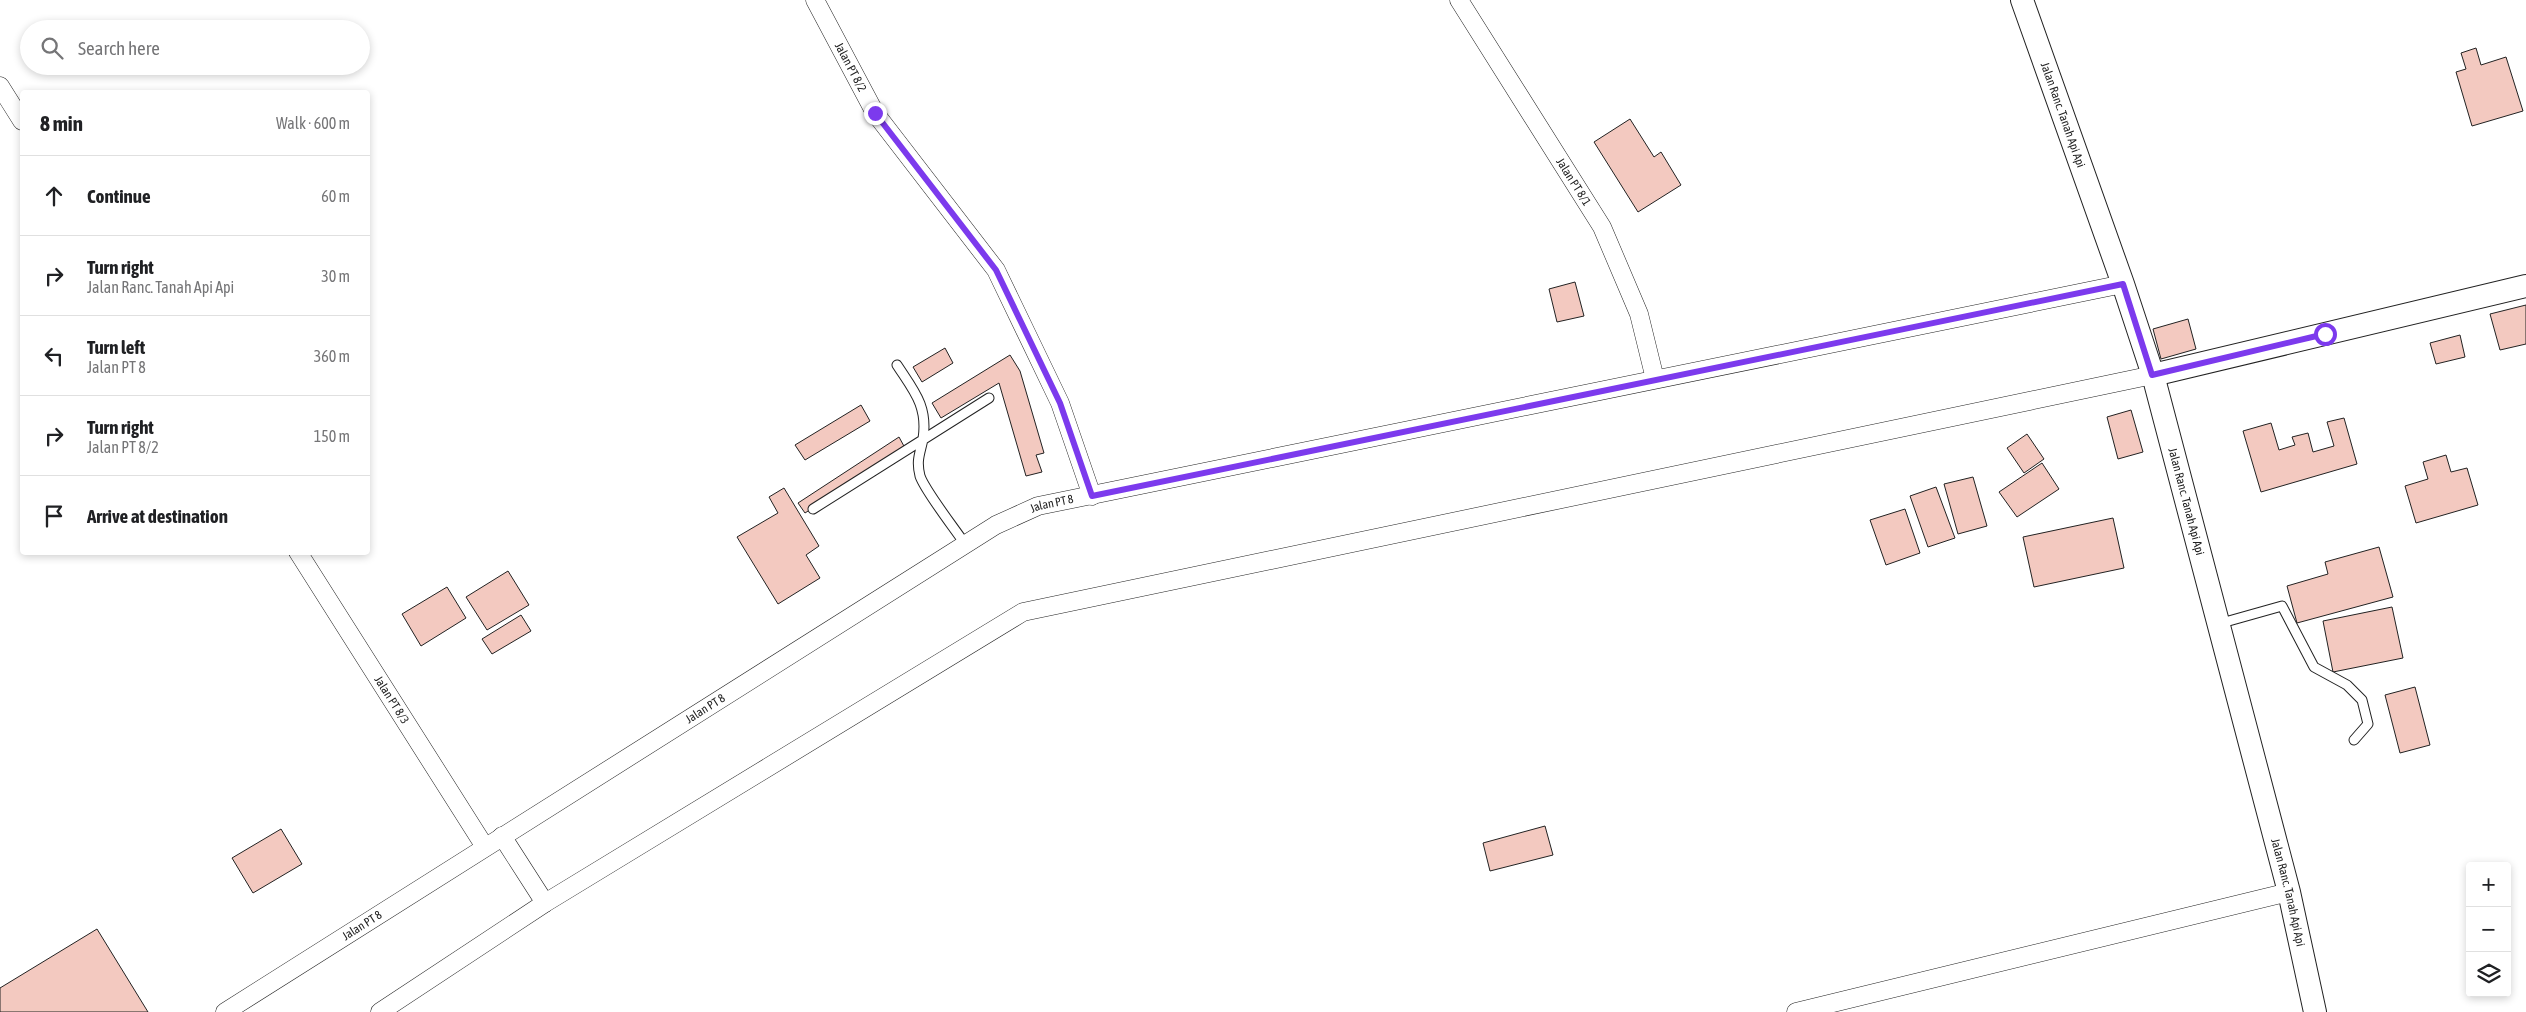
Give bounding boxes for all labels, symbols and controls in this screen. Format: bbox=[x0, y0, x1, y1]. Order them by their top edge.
search box bbox=[20, 20, 370, 75]
icon: search bbox=[38, 34, 66, 62]
text: Search here bbox=[78, 37, 160, 59]
street label: Jalan PT 8/2 bbox=[832, 40, 869, 94]
street label: Jalan Ranc. Tanah Api Api bbox=[2038, 60, 2088, 169]
route end bbox=[864, 102, 887, 125]
text: 8 min bbox=[40, 111, 83, 135]
text: Walk · 600 m bbox=[276, 114, 350, 132]
street label: Jalan PT 8/1 bbox=[1553, 155, 1594, 209]
icon: ahead bbox=[40, 182, 68, 210]
text: Continue bbox=[87, 185, 151, 207]
text: 60 m bbox=[321, 187, 350, 205]
text: Turn right bbox=[87, 256, 154, 278]
icon: right bbox=[40, 262, 68, 290]
text: 30 m bbox=[321, 267, 350, 285]
text: Jalan Ranc. Tanah Api Api bbox=[87, 278, 234, 296]
route start bbox=[2314, 323, 2337, 346]
text: Turn left bbox=[87, 336, 145, 358]
icon: left bbox=[40, 342, 68, 370]
text: 360 m bbox=[314, 347, 350, 365]
text: Jalan PT 8 bbox=[87, 358, 146, 376]
text: Turn right bbox=[87, 416, 154, 438]
icon: right bbox=[40, 422, 68, 450]
text: 150 m bbox=[314, 427, 350, 445]
text: Jalan PT 8/2 bbox=[87, 438, 159, 456]
street label: Jalan Ranc. Tanah Api Api bbox=[2165, 446, 2207, 557]
street label: Jalan PT 8 bbox=[1028, 492, 1075, 516]
icon: arrive bbox=[40, 502, 68, 530]
text: Arrive at destination bbox=[87, 505, 228, 527]
street label: Jalan PT 8/3 bbox=[371, 673, 412, 726]
street label: Jalan PT 8 bbox=[683, 691, 728, 726]
street label: Jalan Ranc. Tanah Api Api bbox=[2268, 837, 2308, 948]
map controls bbox=[2466, 862, 2511, 997]
button: + bbox=[2466, 862, 2511, 907]
button: − bbox=[2466, 907, 2511, 952]
street label: Jalan PT 8 bbox=[340, 908, 385, 943]
button: layers bbox=[2466, 952, 2511, 997]

